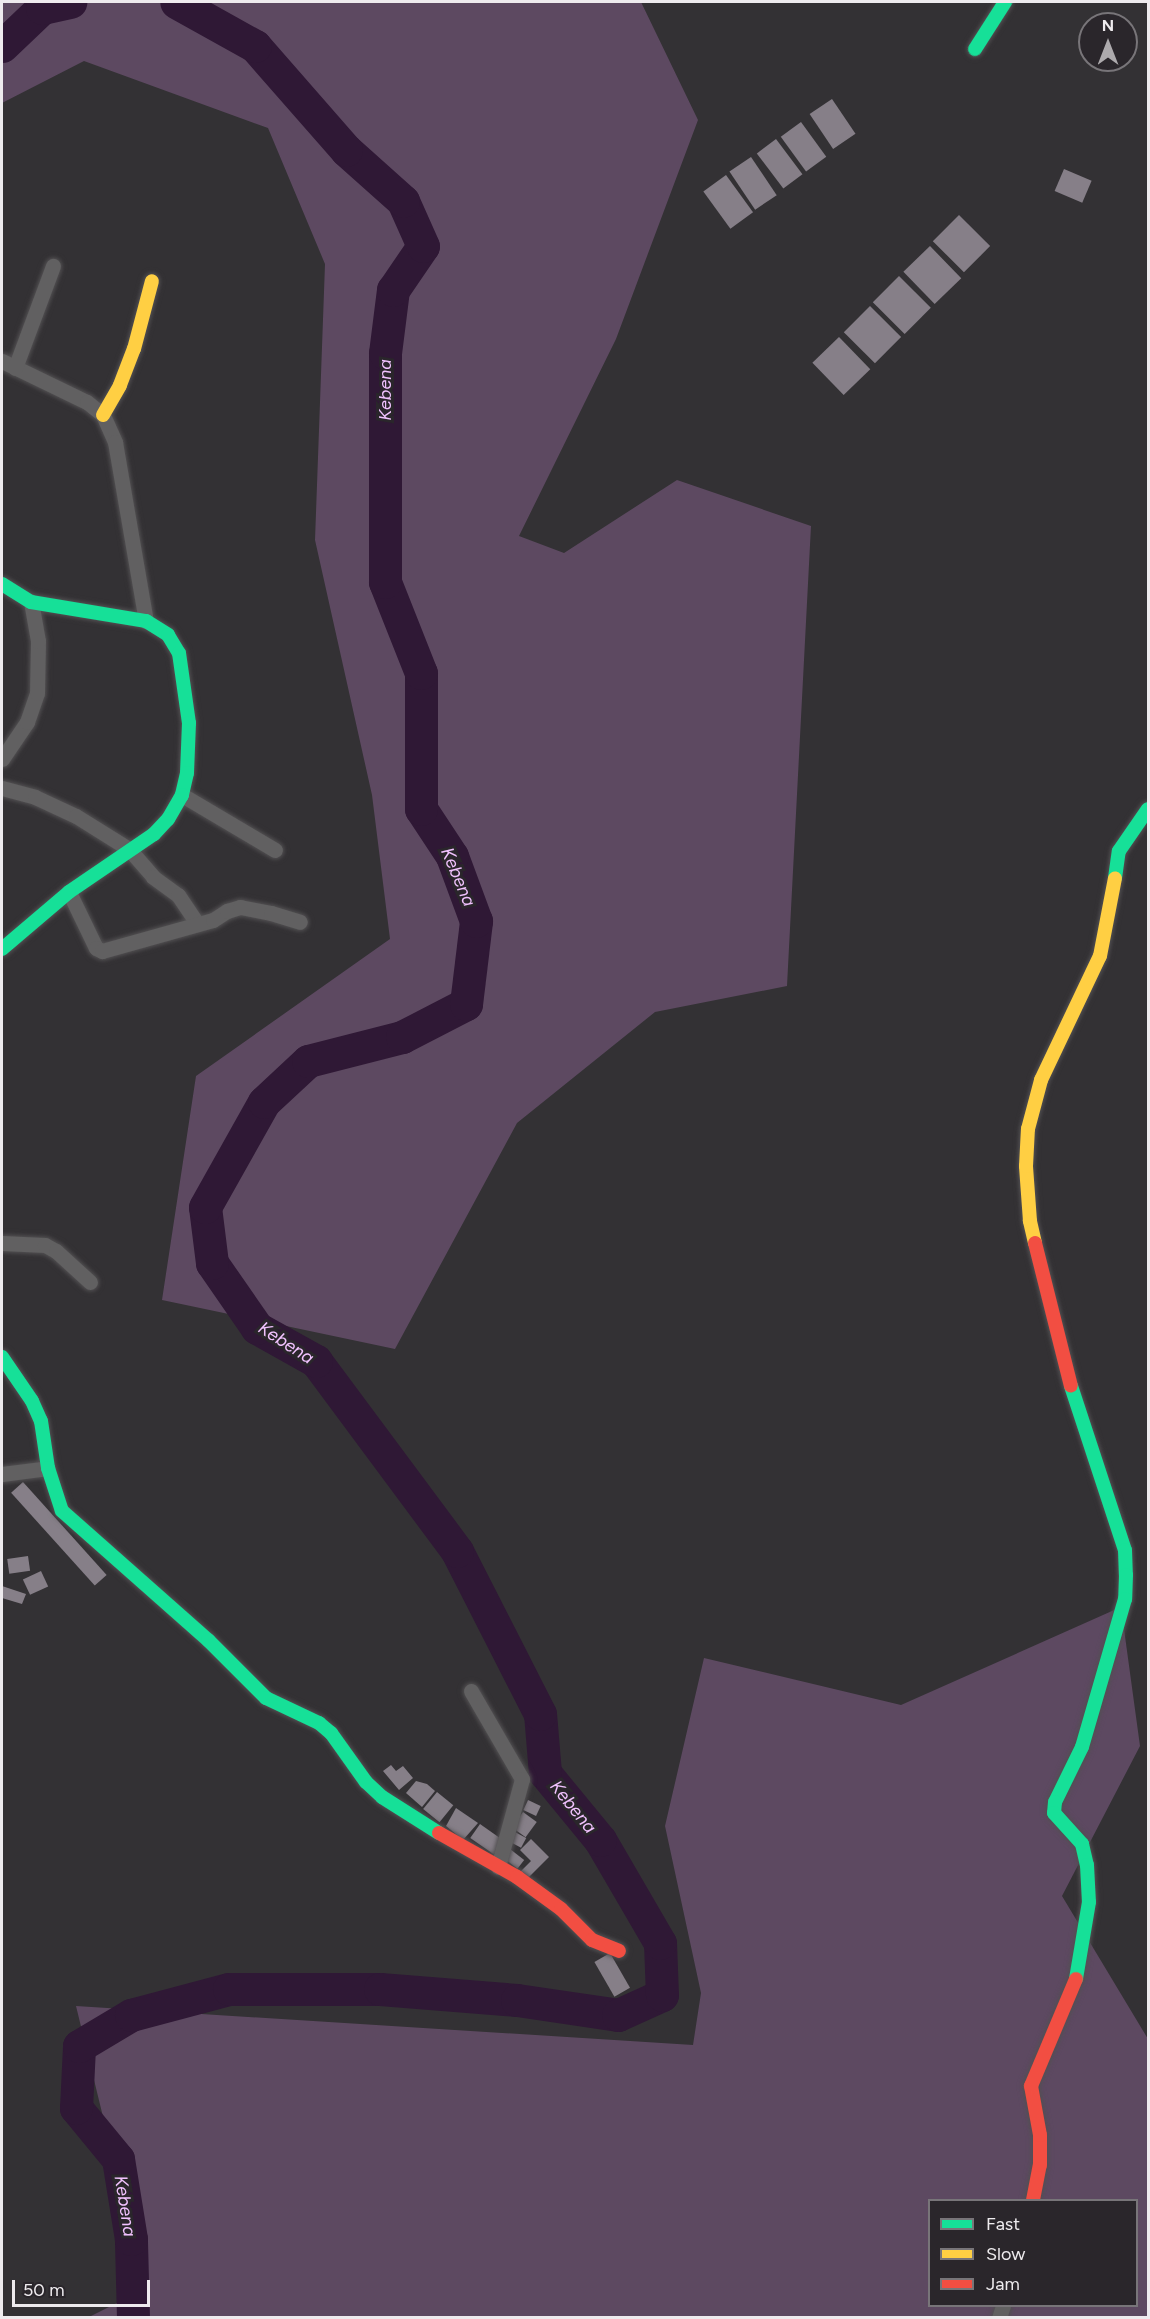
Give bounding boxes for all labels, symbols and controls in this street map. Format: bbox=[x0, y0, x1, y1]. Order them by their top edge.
north arrow bbox=[1078, 12, 1138, 72]
text: N bbox=[1102, 16, 1114, 35]
water label: Kebena bbox=[374, 359, 396, 421]
water label: Kebena bbox=[436, 844, 480, 910]
water label: Kebena bbox=[254, 1317, 318, 1369]
water label: Kebena bbox=[545, 1776, 601, 1838]
water label: Kebena bbox=[110, 2174, 140, 2238]
legend bbox=[928, 2199, 1138, 2307]
text: Fast bbox=[986, 2213, 1020, 2235]
text: Slow bbox=[986, 2243, 1025, 2265]
scale bar bbox=[15, 2268, 153, 2306]
text: Jam bbox=[986, 2273, 1020, 2295]
text: 50 m bbox=[23, 2279, 65, 2301]

